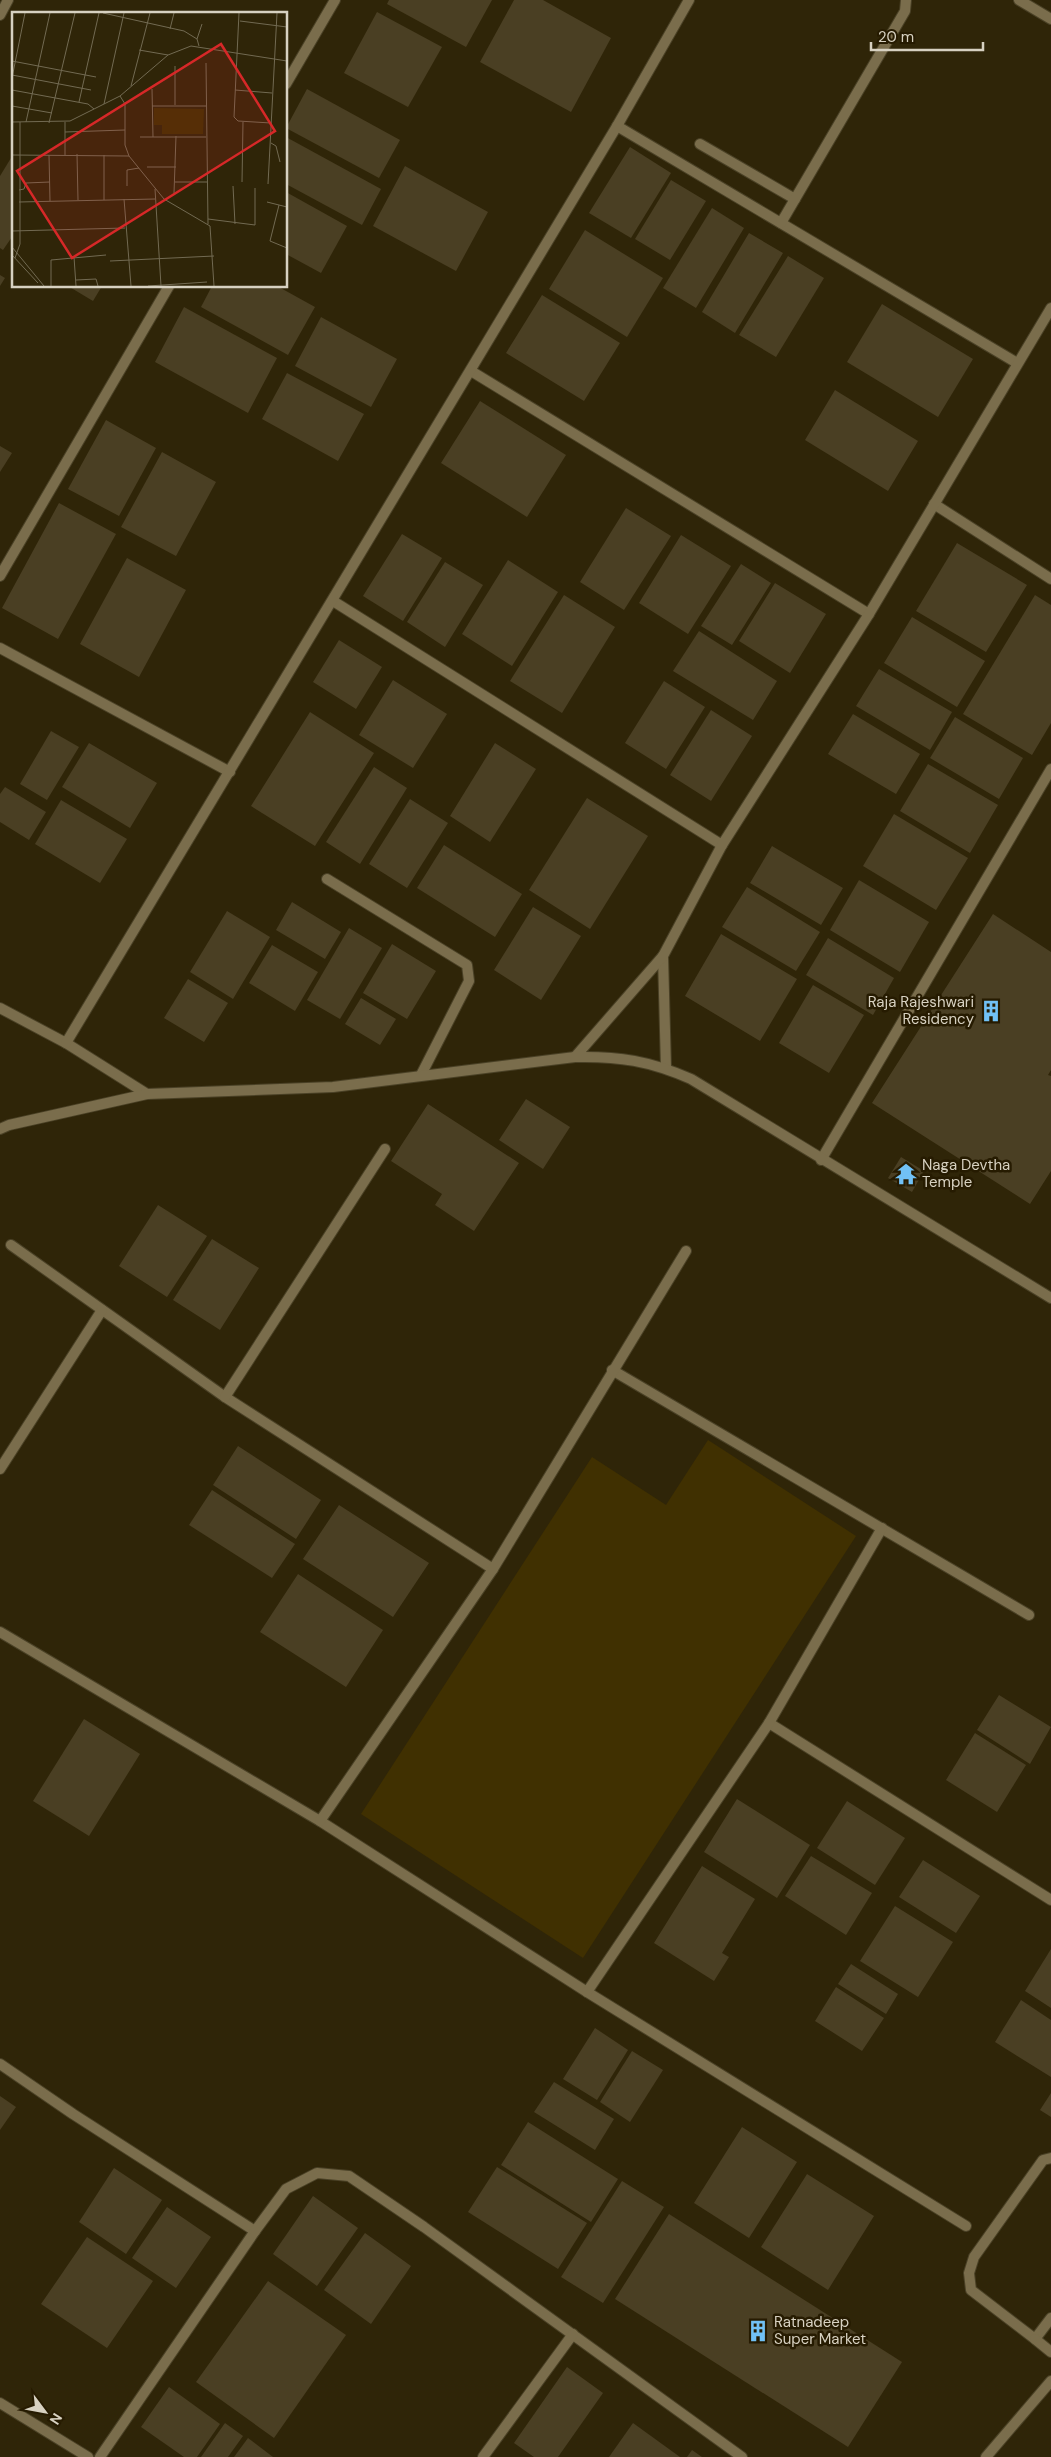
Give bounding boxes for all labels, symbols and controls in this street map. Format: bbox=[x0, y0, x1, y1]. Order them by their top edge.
inset map bbox=[12, 12, 288, 288]
scale bar bbox=[871, 20, 984, 52]
text: 20 m bbox=[878, 27, 914, 47]
place label: Raja Rajeshwari Residency bbox=[868, 992, 975, 1029]
building icon: Raja Rajeshwari Residency bbox=[978, 998, 1004, 1024]
place label: Naga Devtha Temple bbox=[922, 1155, 1010, 1192]
temple icon: Naga Devtha Temple bbox=[893, 1161, 919, 1187]
place label: Ratnadeep Super Market bbox=[774, 2312, 866, 2349]
building icon: Ratnadeep Super Market bbox=[745, 2318, 771, 2344]
north arrow bbox=[20, 2387, 70, 2437]
text: N bbox=[46, 2410, 66, 2428]

